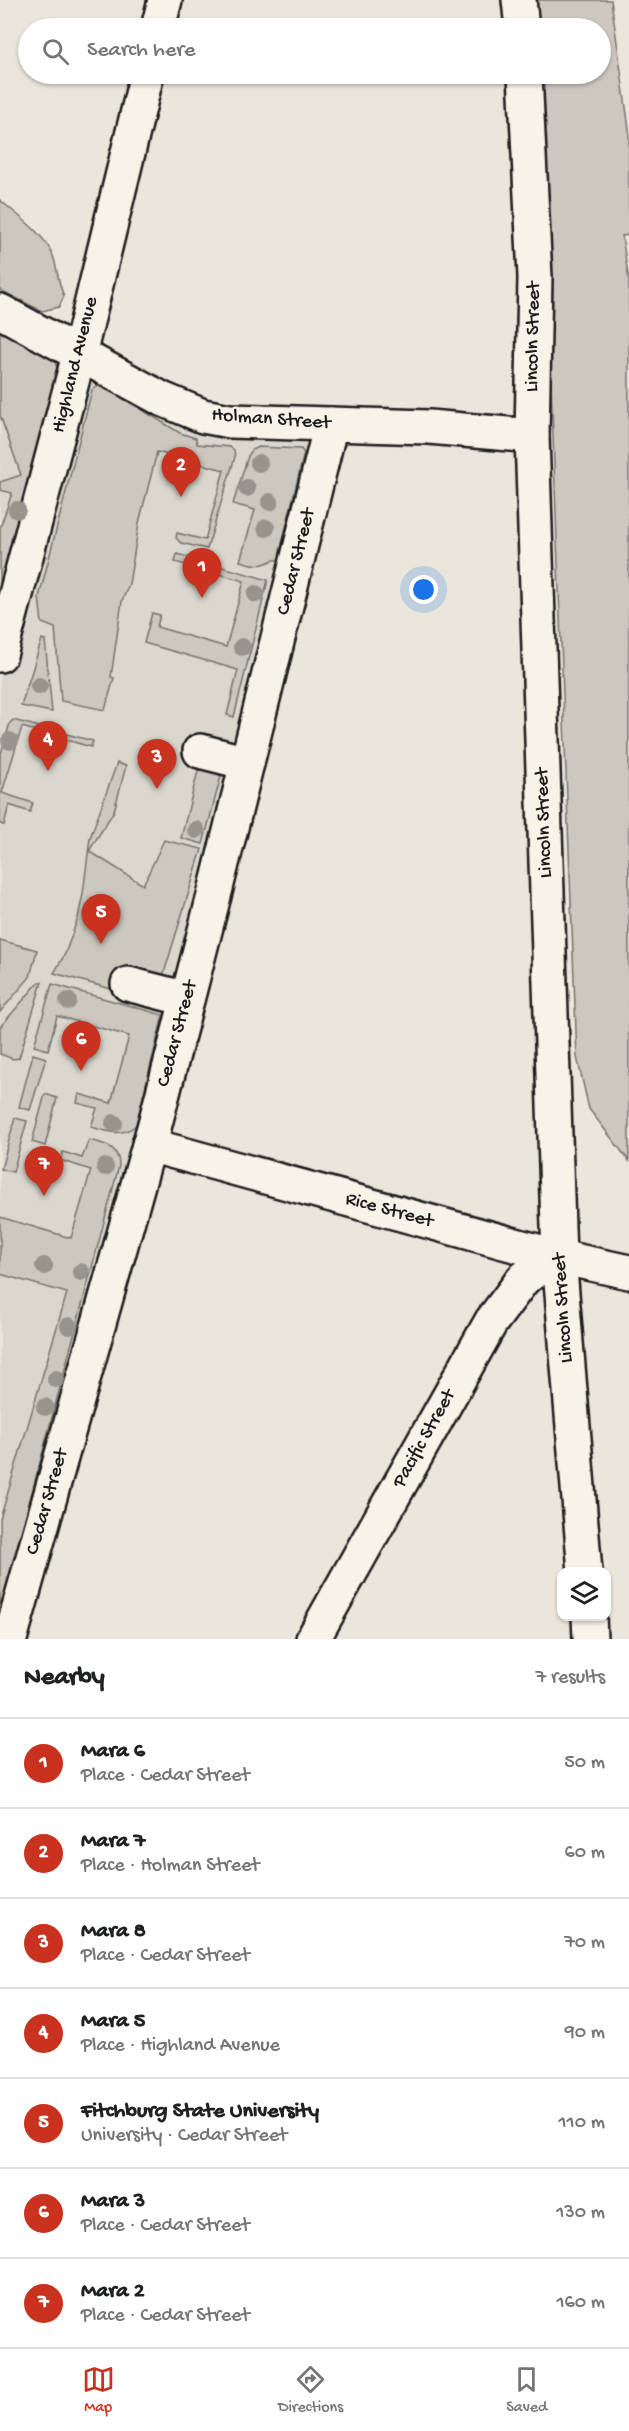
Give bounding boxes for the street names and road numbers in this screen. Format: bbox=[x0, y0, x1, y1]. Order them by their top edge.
street label: Lincoln Street bbox=[522, 280, 546, 392]
street label: Highland Avenue bbox=[48, 294, 104, 435]
street label: Holman Street bbox=[211, 404, 333, 436]
street label: Cedar Street bbox=[273, 504, 322, 618]
street label: Lincoln Street bbox=[532, 766, 558, 879]
street label: Cedar Street bbox=[153, 977, 204, 1090]
street label: Rice Street bbox=[343, 1188, 437, 1234]
street label: Lincoln Street bbox=[549, 1250, 579, 1364]
street label: Pacific Street bbox=[388, 1384, 462, 1493]
street label: Cedar Street bbox=[22, 1445, 75, 1558]

